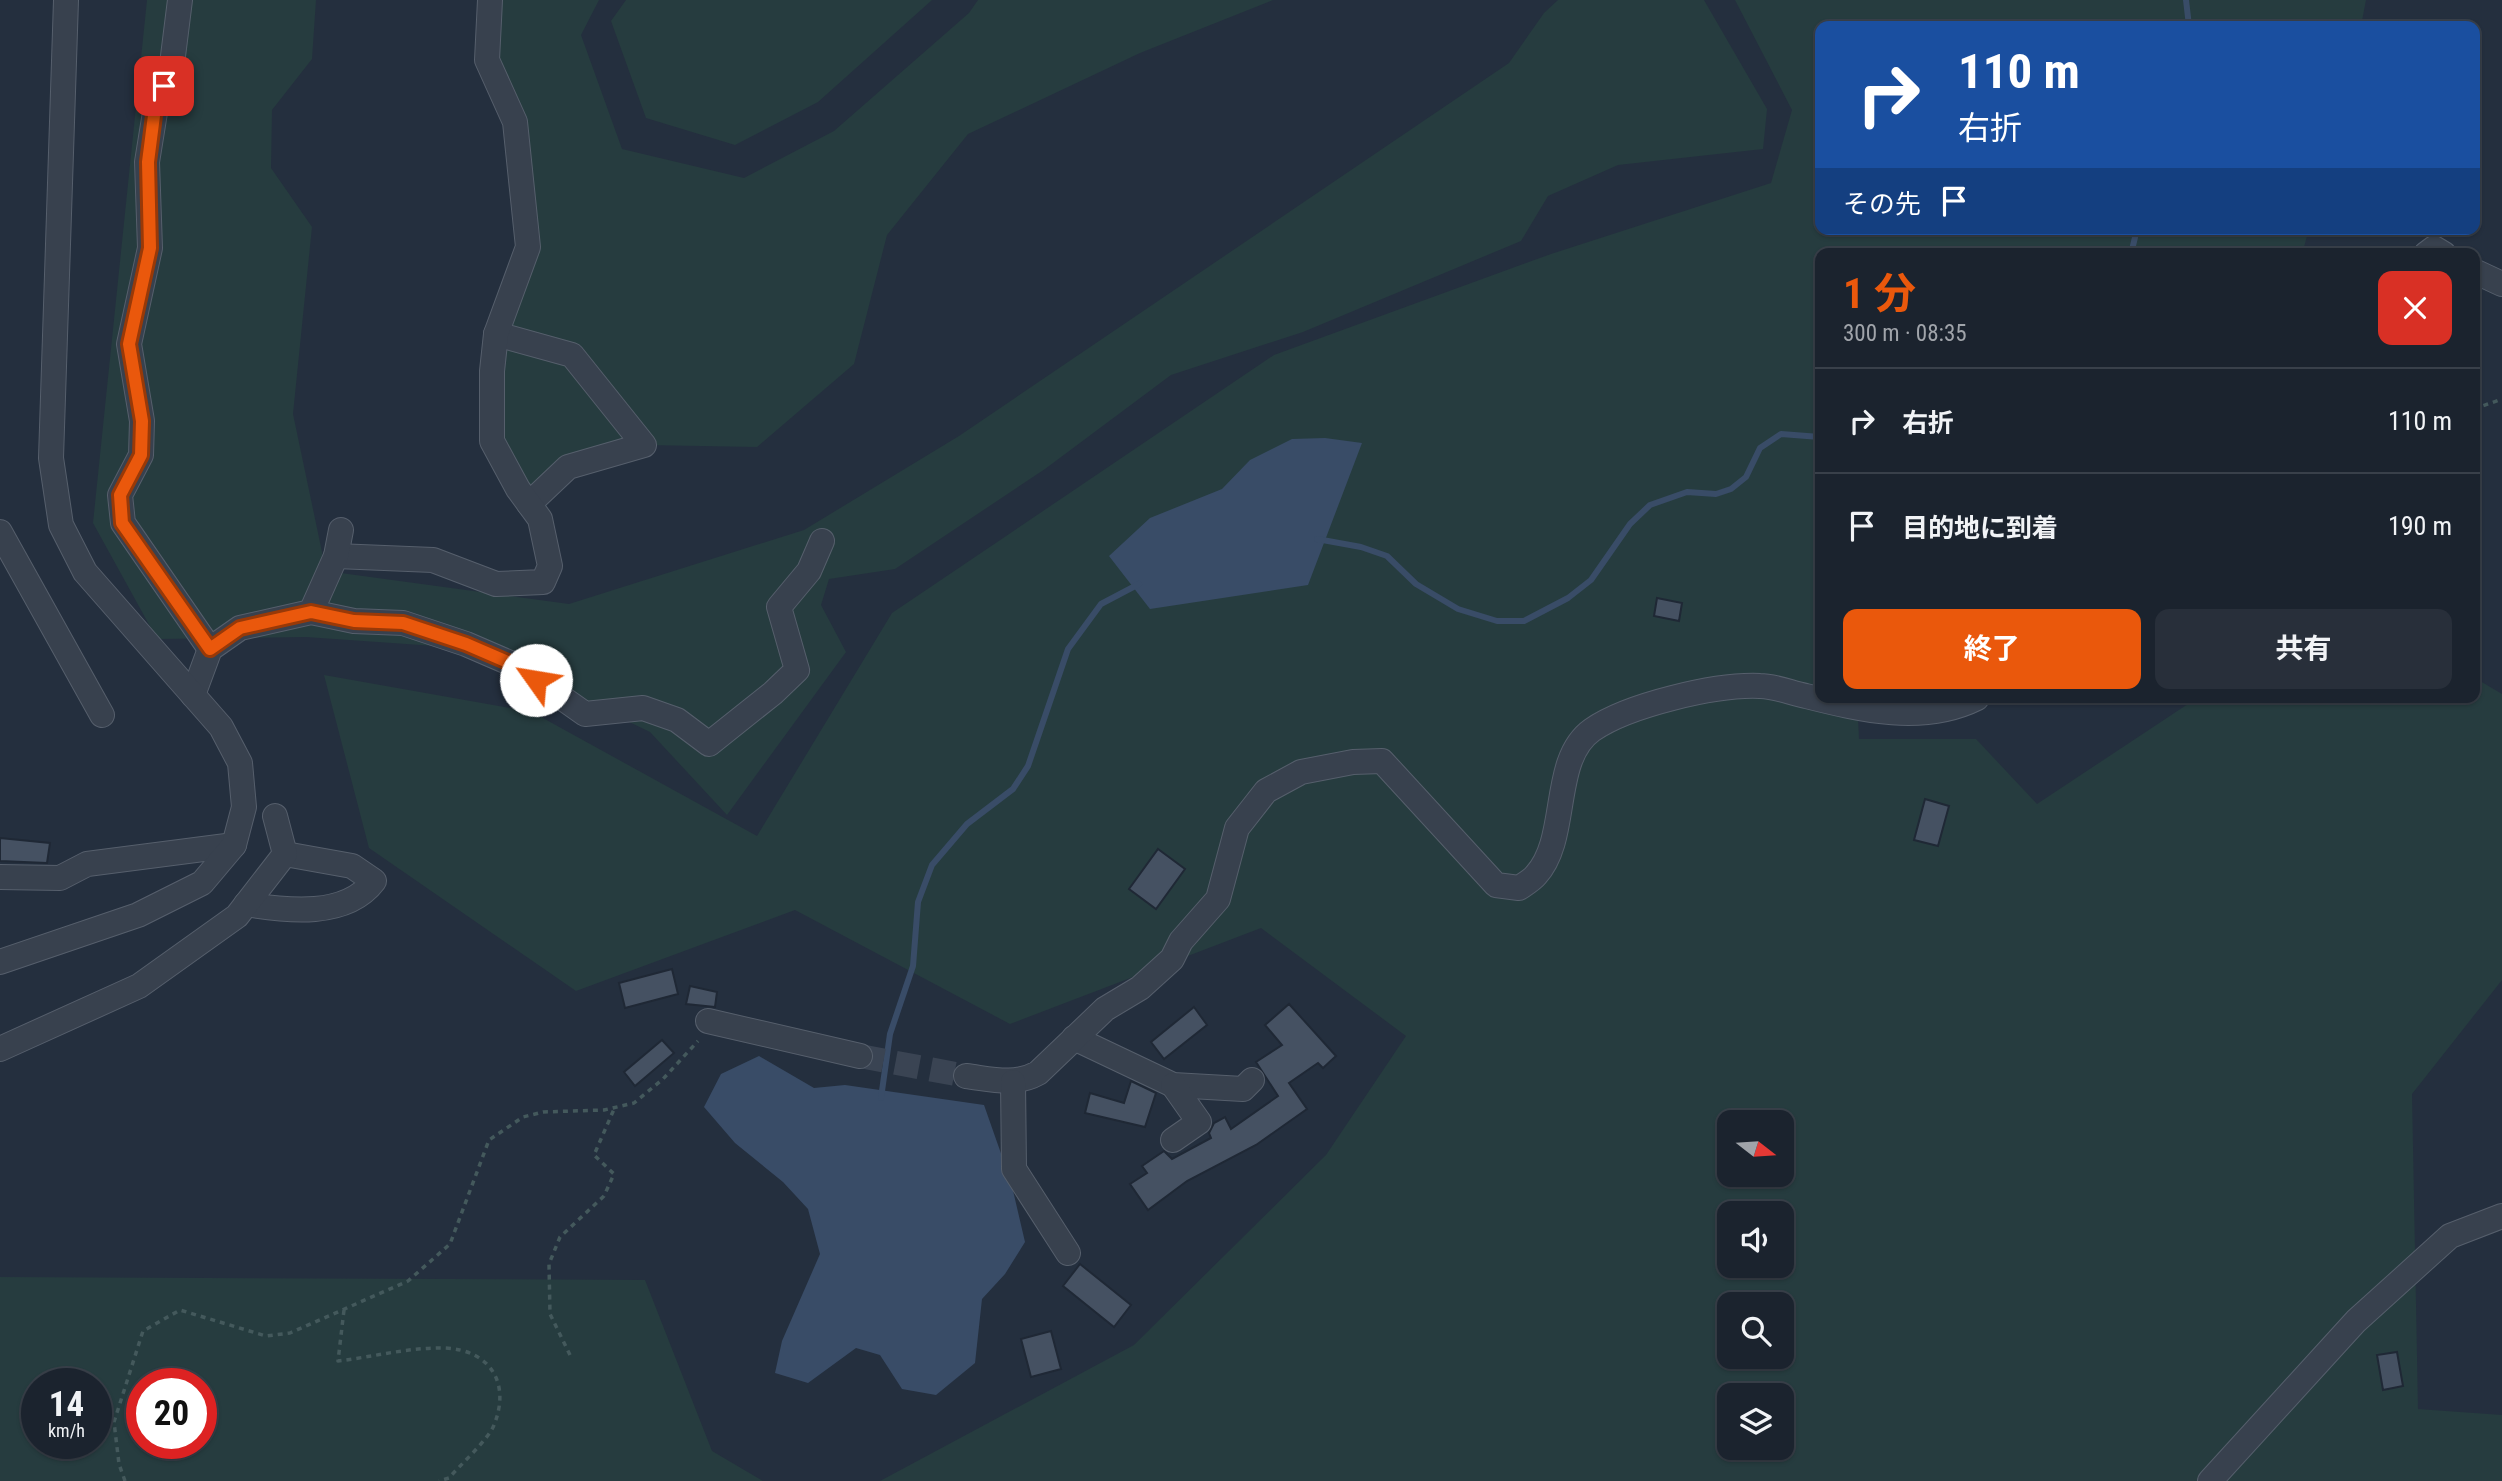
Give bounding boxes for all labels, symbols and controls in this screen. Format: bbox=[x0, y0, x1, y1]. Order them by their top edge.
text: 110 m bbox=[1958, 43, 2080, 100]
icon: right bbox=[1843, 49, 1934, 140]
pin bbox=[134, 56, 194, 116]
icon: arrive bbox=[145, 67, 183, 105]
text: 右折 bbox=[1958, 109, 2022, 147]
icon: arrive bbox=[1935, 182, 1973, 220]
text: その先 bbox=[1843, 189, 1921, 219]
text: 1 分 bbox=[1843, 269, 1916, 318]
button: close bbox=[2378, 271, 2452, 345]
text: 300 m · 08:35 bbox=[1843, 320, 1967, 347]
icon: right bbox=[1843, 402, 1881, 440]
text: 110 m bbox=[2388, 406, 2452, 436]
text: 右折 bbox=[1902, 408, 1954, 438]
icon: arrive bbox=[1843, 507, 1881, 545]
text: 190 m bbox=[2388, 511, 2452, 541]
text: 目的地に到着 bbox=[1902, 513, 2058, 543]
button: 終了 bbox=[1843, 609, 2141, 689]
button: 共有 bbox=[2155, 609, 2452, 689]
position arrow bbox=[499, 643, 573, 717]
north arrow bbox=[1717, 1110, 1794, 1186]
map controls bbox=[1717, 1110, 1794, 1460]
button: sound bbox=[1717, 1201, 1794, 1278]
button: search bbox=[1717, 1292, 1794, 1369]
speed limit sign: 20 bbox=[126, 1368, 217, 1459]
button: layers bbox=[1717, 1383, 1794, 1460]
text: 14 bbox=[49, 1384, 84, 1425]
text: km/h bbox=[48, 1420, 85, 1441]

